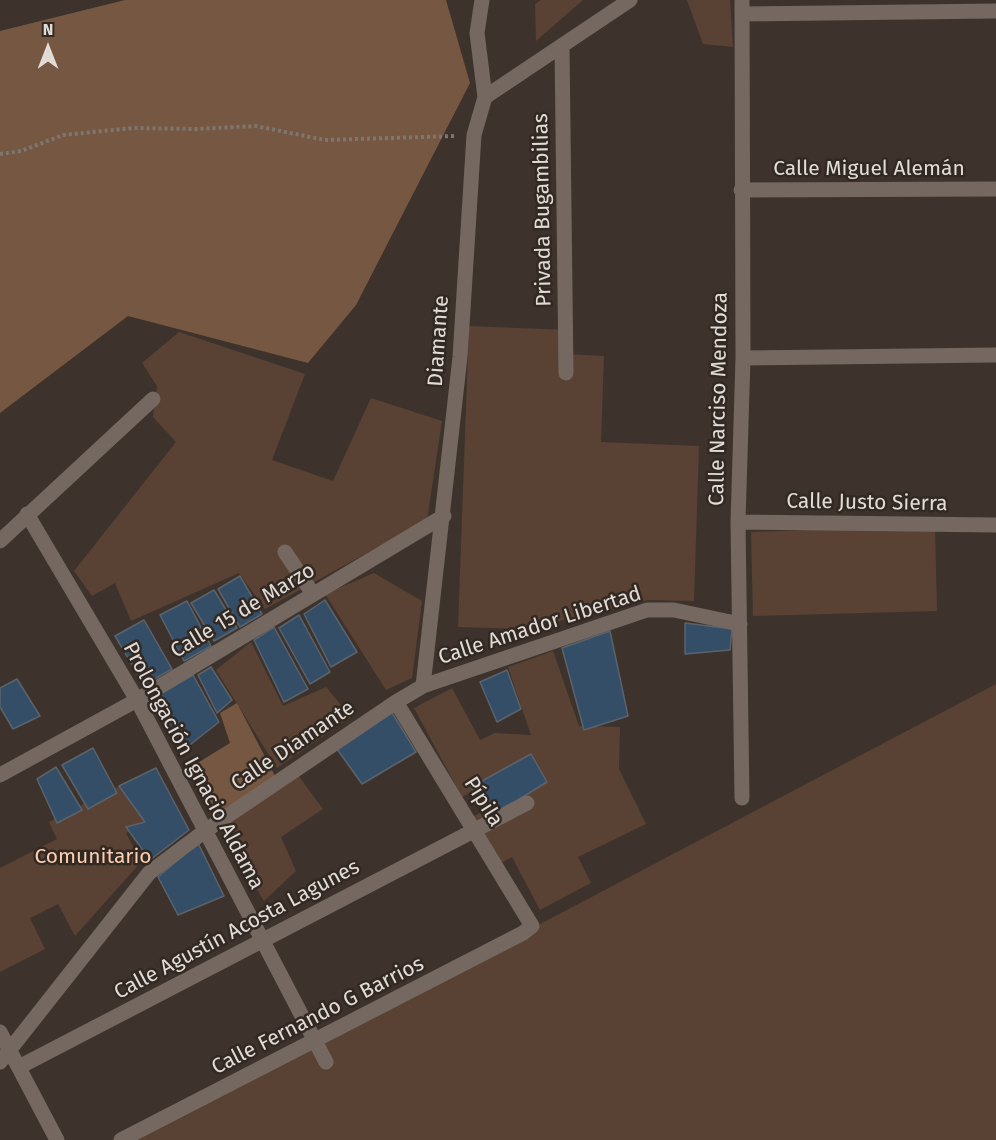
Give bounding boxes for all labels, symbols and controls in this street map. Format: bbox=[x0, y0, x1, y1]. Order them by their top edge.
north arrow bbox=[18, 18, 78, 78]
text: N bbox=[43, 20, 53, 39]
street label: Privada Bugambilias bbox=[529, 113, 557, 307]
street label: Calle Miguel Alemán bbox=[773, 156, 965, 182]
street label: Calle Narciso Mendoza bbox=[705, 292, 733, 506]
street label: Diamante bbox=[423, 295, 455, 387]
street label: Calle Justo Sierra bbox=[786, 489, 948, 517]
street label: Calle 15 de Marzo bbox=[166, 558, 320, 664]
street label: Calle Amador Libertad bbox=[435, 581, 645, 671]
street label: Prolongación Ignacio Aldama bbox=[117, 638, 269, 894]
street label: Calle Diamante bbox=[227, 695, 359, 797]
street label: Pípila bbox=[458, 772, 508, 832]
park label: Comunitario bbox=[34, 844, 152, 870]
street label: Calle Agustín Acosta Lagunes bbox=[110, 855, 364, 1005]
street label: Calle Fernando G Barrios bbox=[208, 951, 428, 1081]

